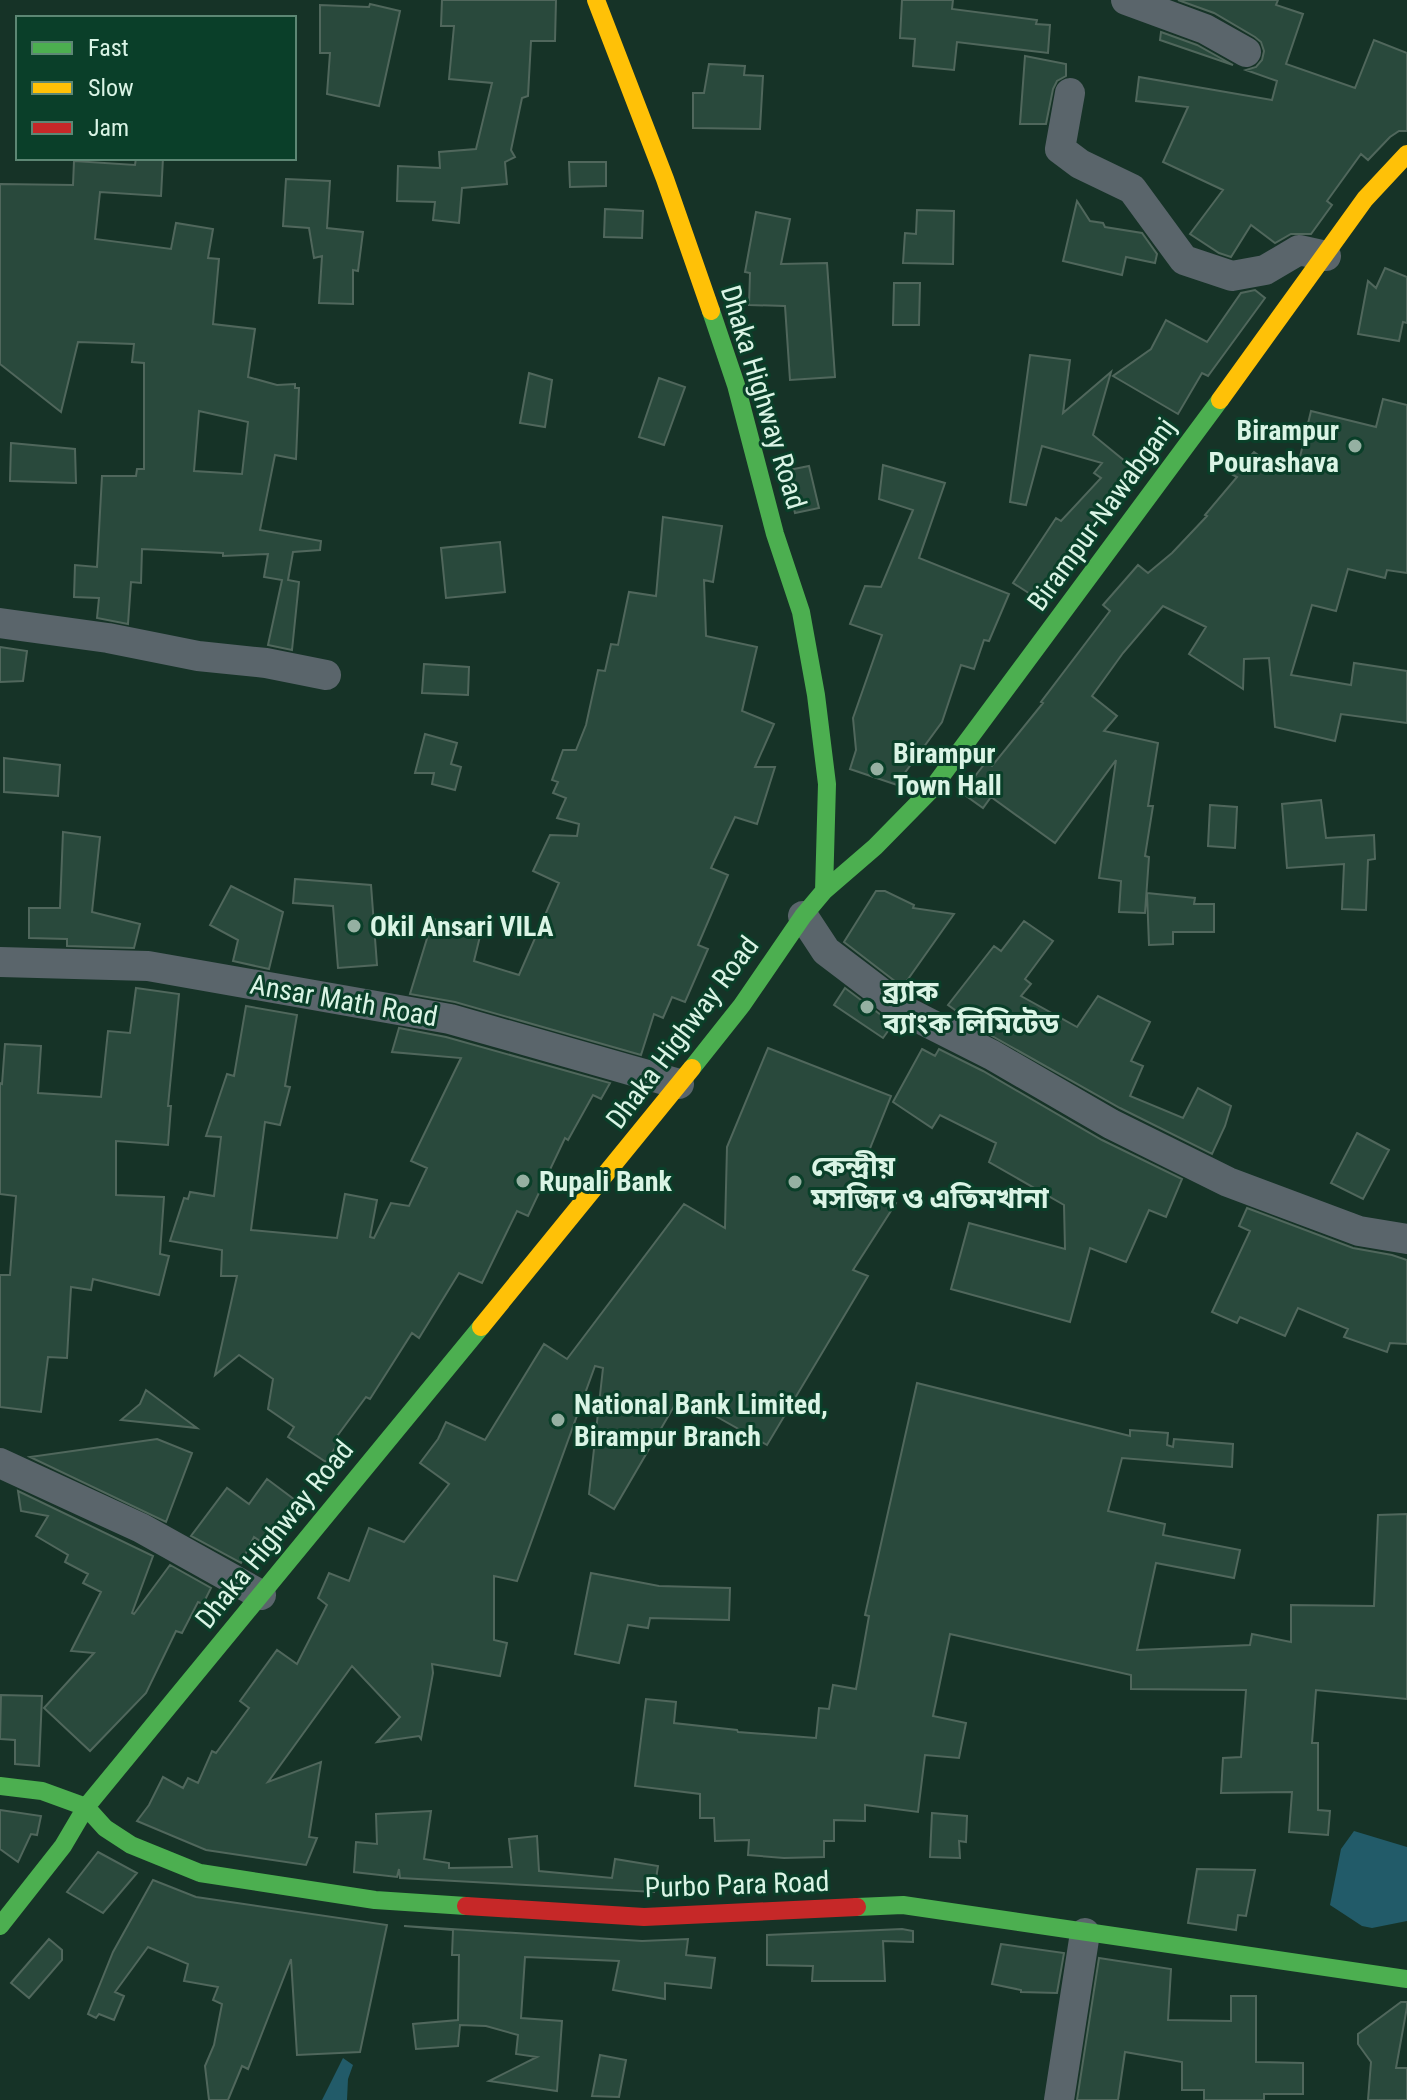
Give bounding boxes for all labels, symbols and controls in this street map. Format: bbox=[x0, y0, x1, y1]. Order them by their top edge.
legend bbox=[16, 16, 296, 160]
text: Fast bbox=[88, 34, 129, 62]
text: Slow bbox=[88, 74, 134, 102]
text: Jam bbox=[88, 114, 129, 142]
street label: Dhaka Highway Road bbox=[714, 281, 813, 513]
street label: Birampur-Nawabganj bbox=[1020, 411, 1182, 617]
place label: Birampur Pourashava bbox=[1208, 414, 1339, 479]
marker: Birampur Pourashava bbox=[1346, 437, 1364, 455]
place label: Birampur Town Hall bbox=[893, 737, 1002, 802]
marker: Birampur Town Hall bbox=[868, 760, 886, 778]
place label: Okil Ansari VILA bbox=[370, 910, 554, 943]
marker: Okil Ansari VILA bbox=[345, 917, 363, 935]
street label: Dhaka Highway Road bbox=[599, 930, 765, 1135]
street label: Ansar Math Road bbox=[248, 968, 440, 1033]
place label: ব্র্যাক ব্যাংক লিমিটেড bbox=[882, 975, 1060, 1040]
marker: ব্র্যাক ব্যাংক লিমিটেড bbox=[858, 998, 876, 1016]
place label: কেন্দ্রীয় মসজিদ ও এতিমখানা bbox=[810, 1150, 1050, 1215]
place label: Rupali Bank bbox=[539, 1165, 673, 1198]
marker: Rupali Bank bbox=[514, 1172, 532, 1190]
marker: কেন্দ্রীয় মসজিদ ও এতিমখানা bbox=[786, 1173, 804, 1191]
place label: National Bank Limited, Birampur Branch bbox=[574, 1388, 828, 1453]
marker: National Bank Limited, Birampur Branch bbox=[549, 1411, 567, 1429]
street label: Dhaka Highway Road bbox=[189, 1434, 360, 1635]
street label: Purbo Para Road bbox=[644, 1865, 830, 1904]

